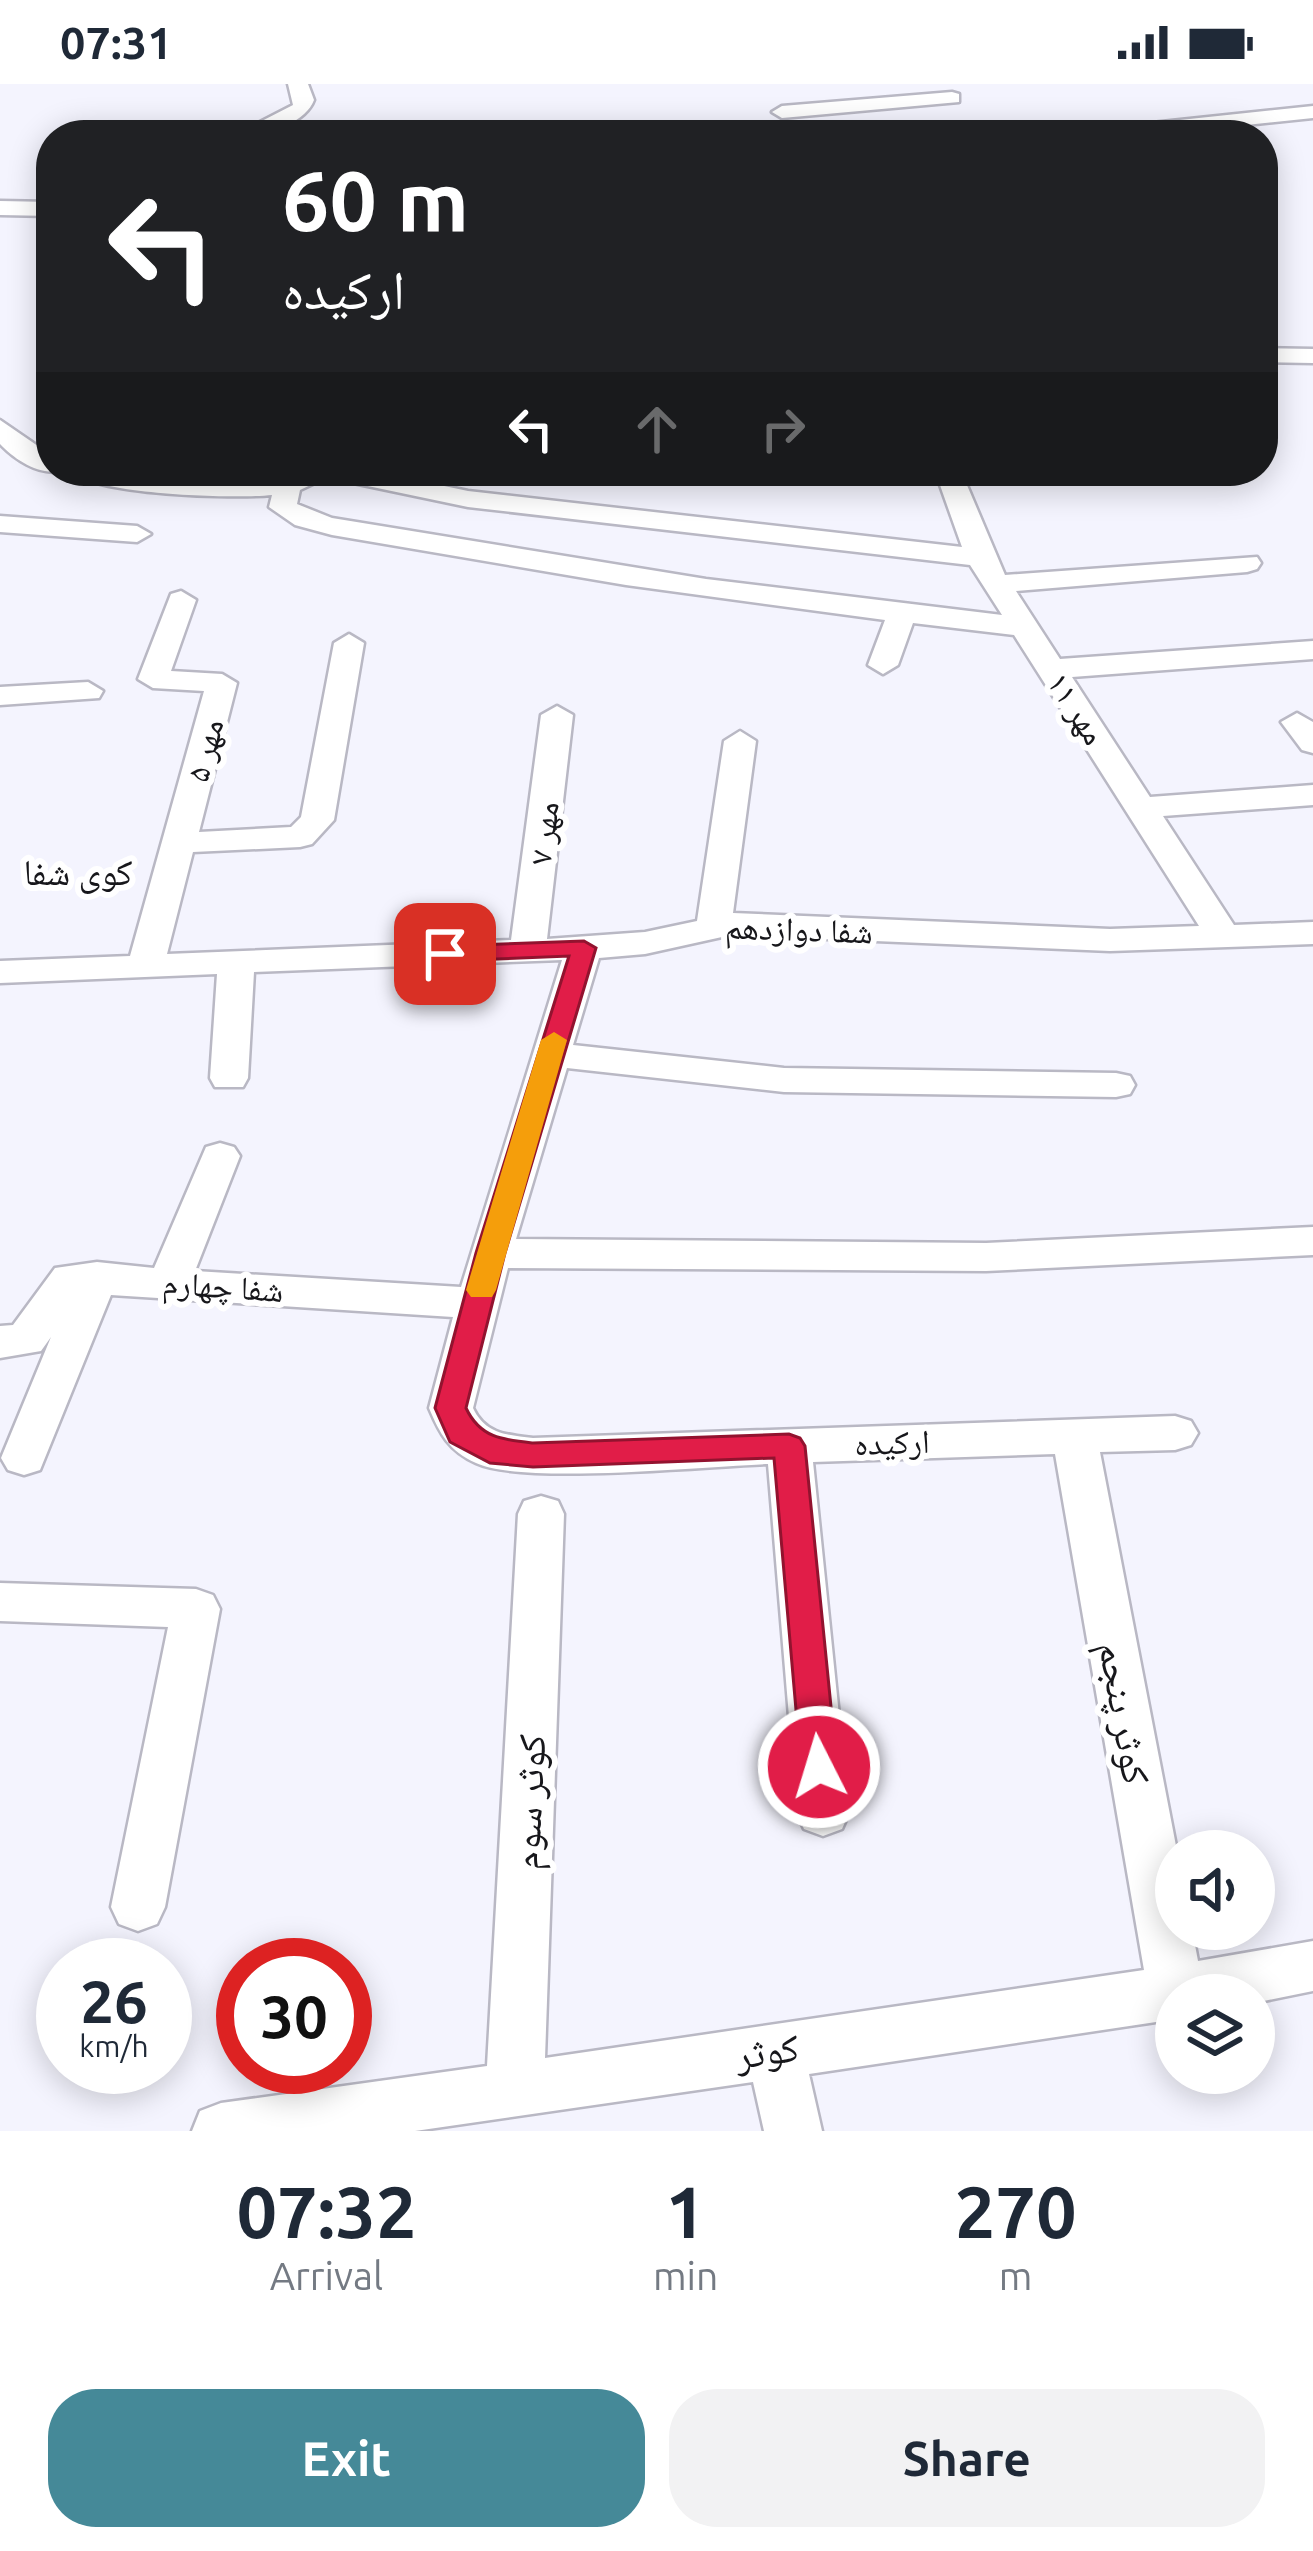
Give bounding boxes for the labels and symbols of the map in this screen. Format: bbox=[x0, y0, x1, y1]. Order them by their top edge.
street label: مهر ۱۱ bbox=[1040, 665, 1114, 751]
street label: مهر ۵ bbox=[177, 714, 231, 786]
street label: مهر ۷ bbox=[520, 799, 566, 867]
district label: کوی شفا bbox=[23, 851, 133, 894]
pin bbox=[394, 903, 496, 1005]
street label: شفا دوازدهم bbox=[724, 907, 874, 955]
street label: شفا چهارم bbox=[161, 1263, 285, 1312]
street label: ارکیده bbox=[854, 1422, 930, 1462]
street label: کوثر پنجم bbox=[1087, 1638, 1159, 1788]
position arrow bbox=[756, 1704, 882, 1830]
street label: کوثر سوم bbox=[502, 1733, 559, 1871]
speed limit sign: 30 bbox=[216, 1938, 372, 2094]
street label: کوثر bbox=[731, 2025, 802, 2077]

